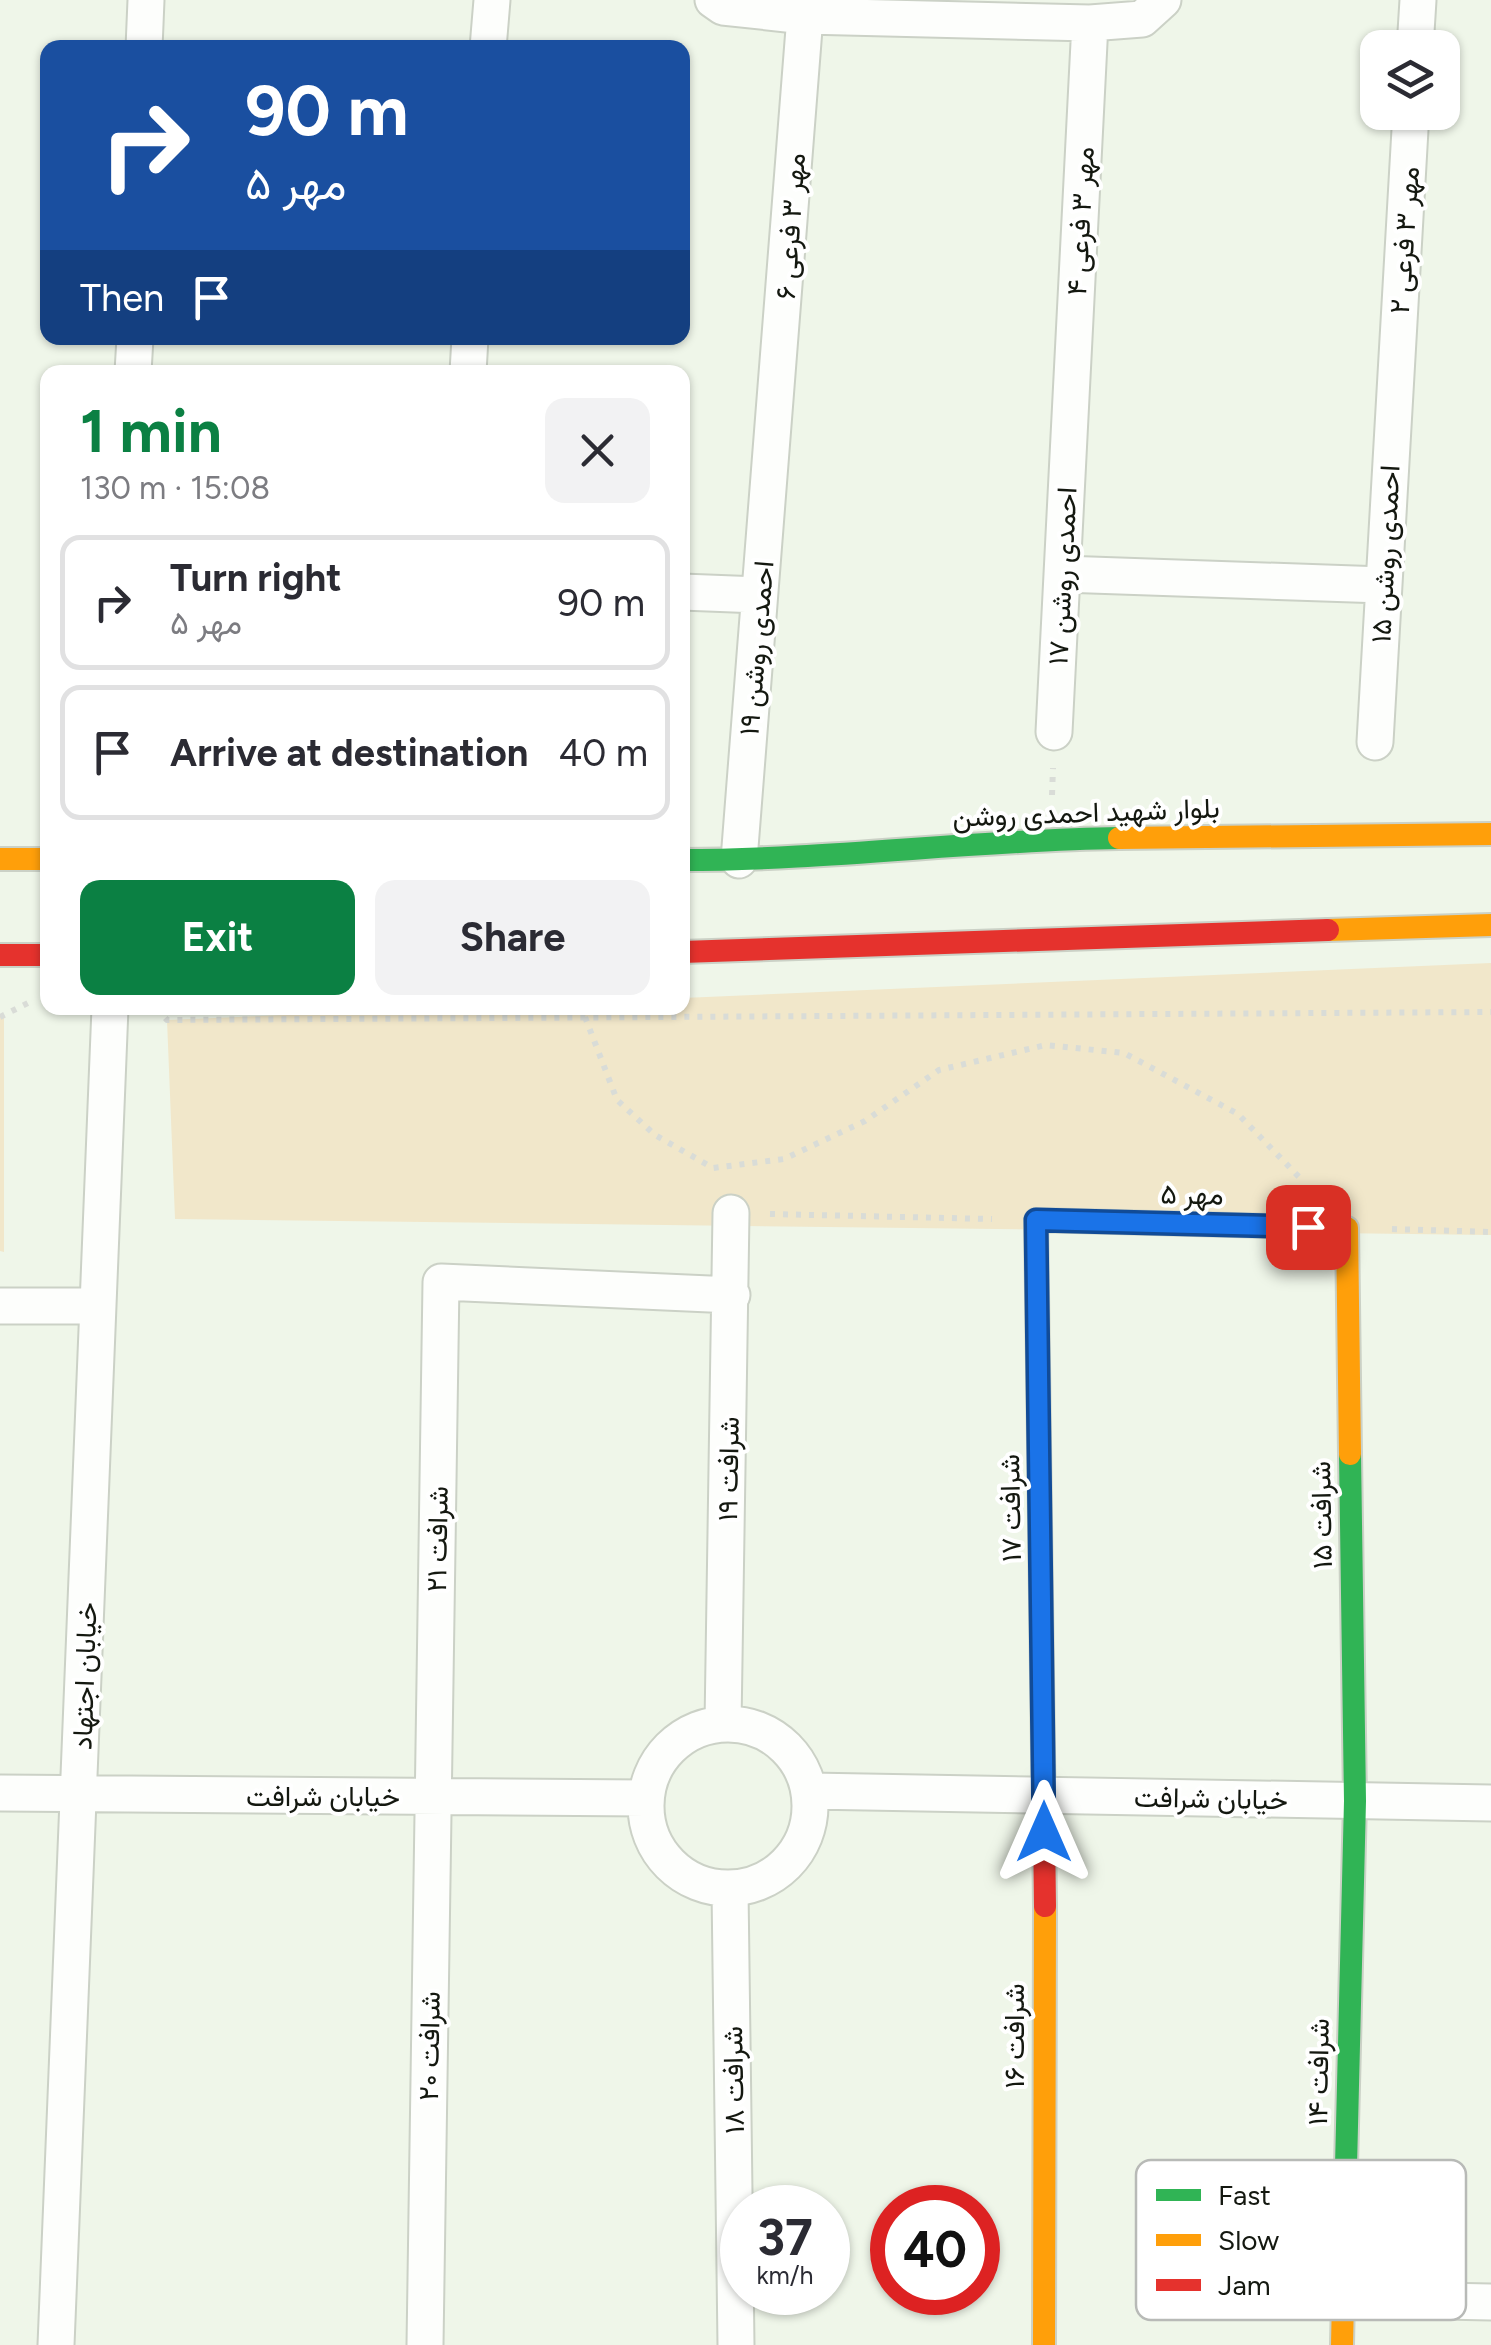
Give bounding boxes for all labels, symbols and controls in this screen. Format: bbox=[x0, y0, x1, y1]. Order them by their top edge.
map controls bbox=[1360, 30, 1460, 130]
button: layers bbox=[1360, 30, 1460, 130]
text: 90 m bbox=[245, 68, 409, 153]
icon: right bbox=[80, 80, 210, 210]
street label: مهر ۳ فرعی ۴ bbox=[1059, 146, 1102, 296]
street label: مهر ۳ فرعی ۶ bbox=[768, 152, 813, 300]
text: مهر ۵ bbox=[245, 156, 346, 210]
street label: مهر ۳ فرعی ۲ bbox=[1382, 165, 1427, 315]
icon: arrive bbox=[184, 270, 239, 325]
text: Then bbox=[80, 275, 164, 321]
text: 1 min bbox=[80, 395, 222, 467]
button: close bbox=[545, 398, 650, 503]
street label: احمدی روشن ۱۵ bbox=[1363, 464, 1408, 644]
text: 130 m · 15:08 bbox=[80, 469, 270, 507]
street label: احمدی روشن ۱۷ bbox=[1040, 486, 1085, 666]
text: Turn right bbox=[170, 555, 342, 601]
street label: احمدی روشن ۱۹ bbox=[731, 559, 782, 737]
icon: right bbox=[85, 575, 140, 630]
text: 90 m bbox=[557, 580, 645, 626]
text: مهر ۵ bbox=[170, 604, 242, 642]
icon: arrive bbox=[85, 725, 140, 780]
text: Arrive at destination bbox=[170, 730, 528, 776]
text: 40 m bbox=[558, 730, 648, 776]
street label: بلوار شهید احمدی روشن bbox=[952, 790, 1220, 835]
button: Exit bbox=[80, 880, 355, 995]
button: Share bbox=[375, 880, 650, 995]
street label: مهر ۵ bbox=[1160, 1176, 1224, 1213]
pin bbox=[1266, 1185, 1351, 1270]
icon: arrive bbox=[1281, 1200, 1336, 1255]
street label: شرافت ۱۹ bbox=[710, 1416, 747, 1522]
street label: شرافت ۱۷ bbox=[992, 1454, 1029, 1562]
street label: شرافت ۱۵ bbox=[1303, 1461, 1340, 1569]
street label: شرافت ۲۱ bbox=[419, 1486, 456, 1592]
street label: خیابان اجتهاد bbox=[64, 1602, 105, 1750]
street label: خیابان شرافت bbox=[246, 1779, 400, 1814]
position arrow bbox=[992, 1780, 1096, 1884]
street label: خیابان شرافت bbox=[1134, 1780, 1288, 1817]
street label: شرافت ۱۶ bbox=[997, 1984, 1032, 2088]
street label: شرافت ۲۰ bbox=[411, 1991, 448, 2101]
street label: شرافت ۱۴ bbox=[1300, 2018, 1337, 2126]
street label: شرافت ۱۸ bbox=[715, 2026, 752, 2134]
legend bbox=[1136, 2160, 1466, 2320]
text: Fast bbox=[1218, 2178, 1271, 2212]
speed limit sign: 40 bbox=[870, 2185, 1000, 2315]
text: 37 bbox=[757, 2207, 813, 2268]
text: Slow bbox=[1218, 2223, 1279, 2257]
text: km/h bbox=[756, 2260, 814, 2290]
text: Jam bbox=[1218, 2268, 1271, 2302]

